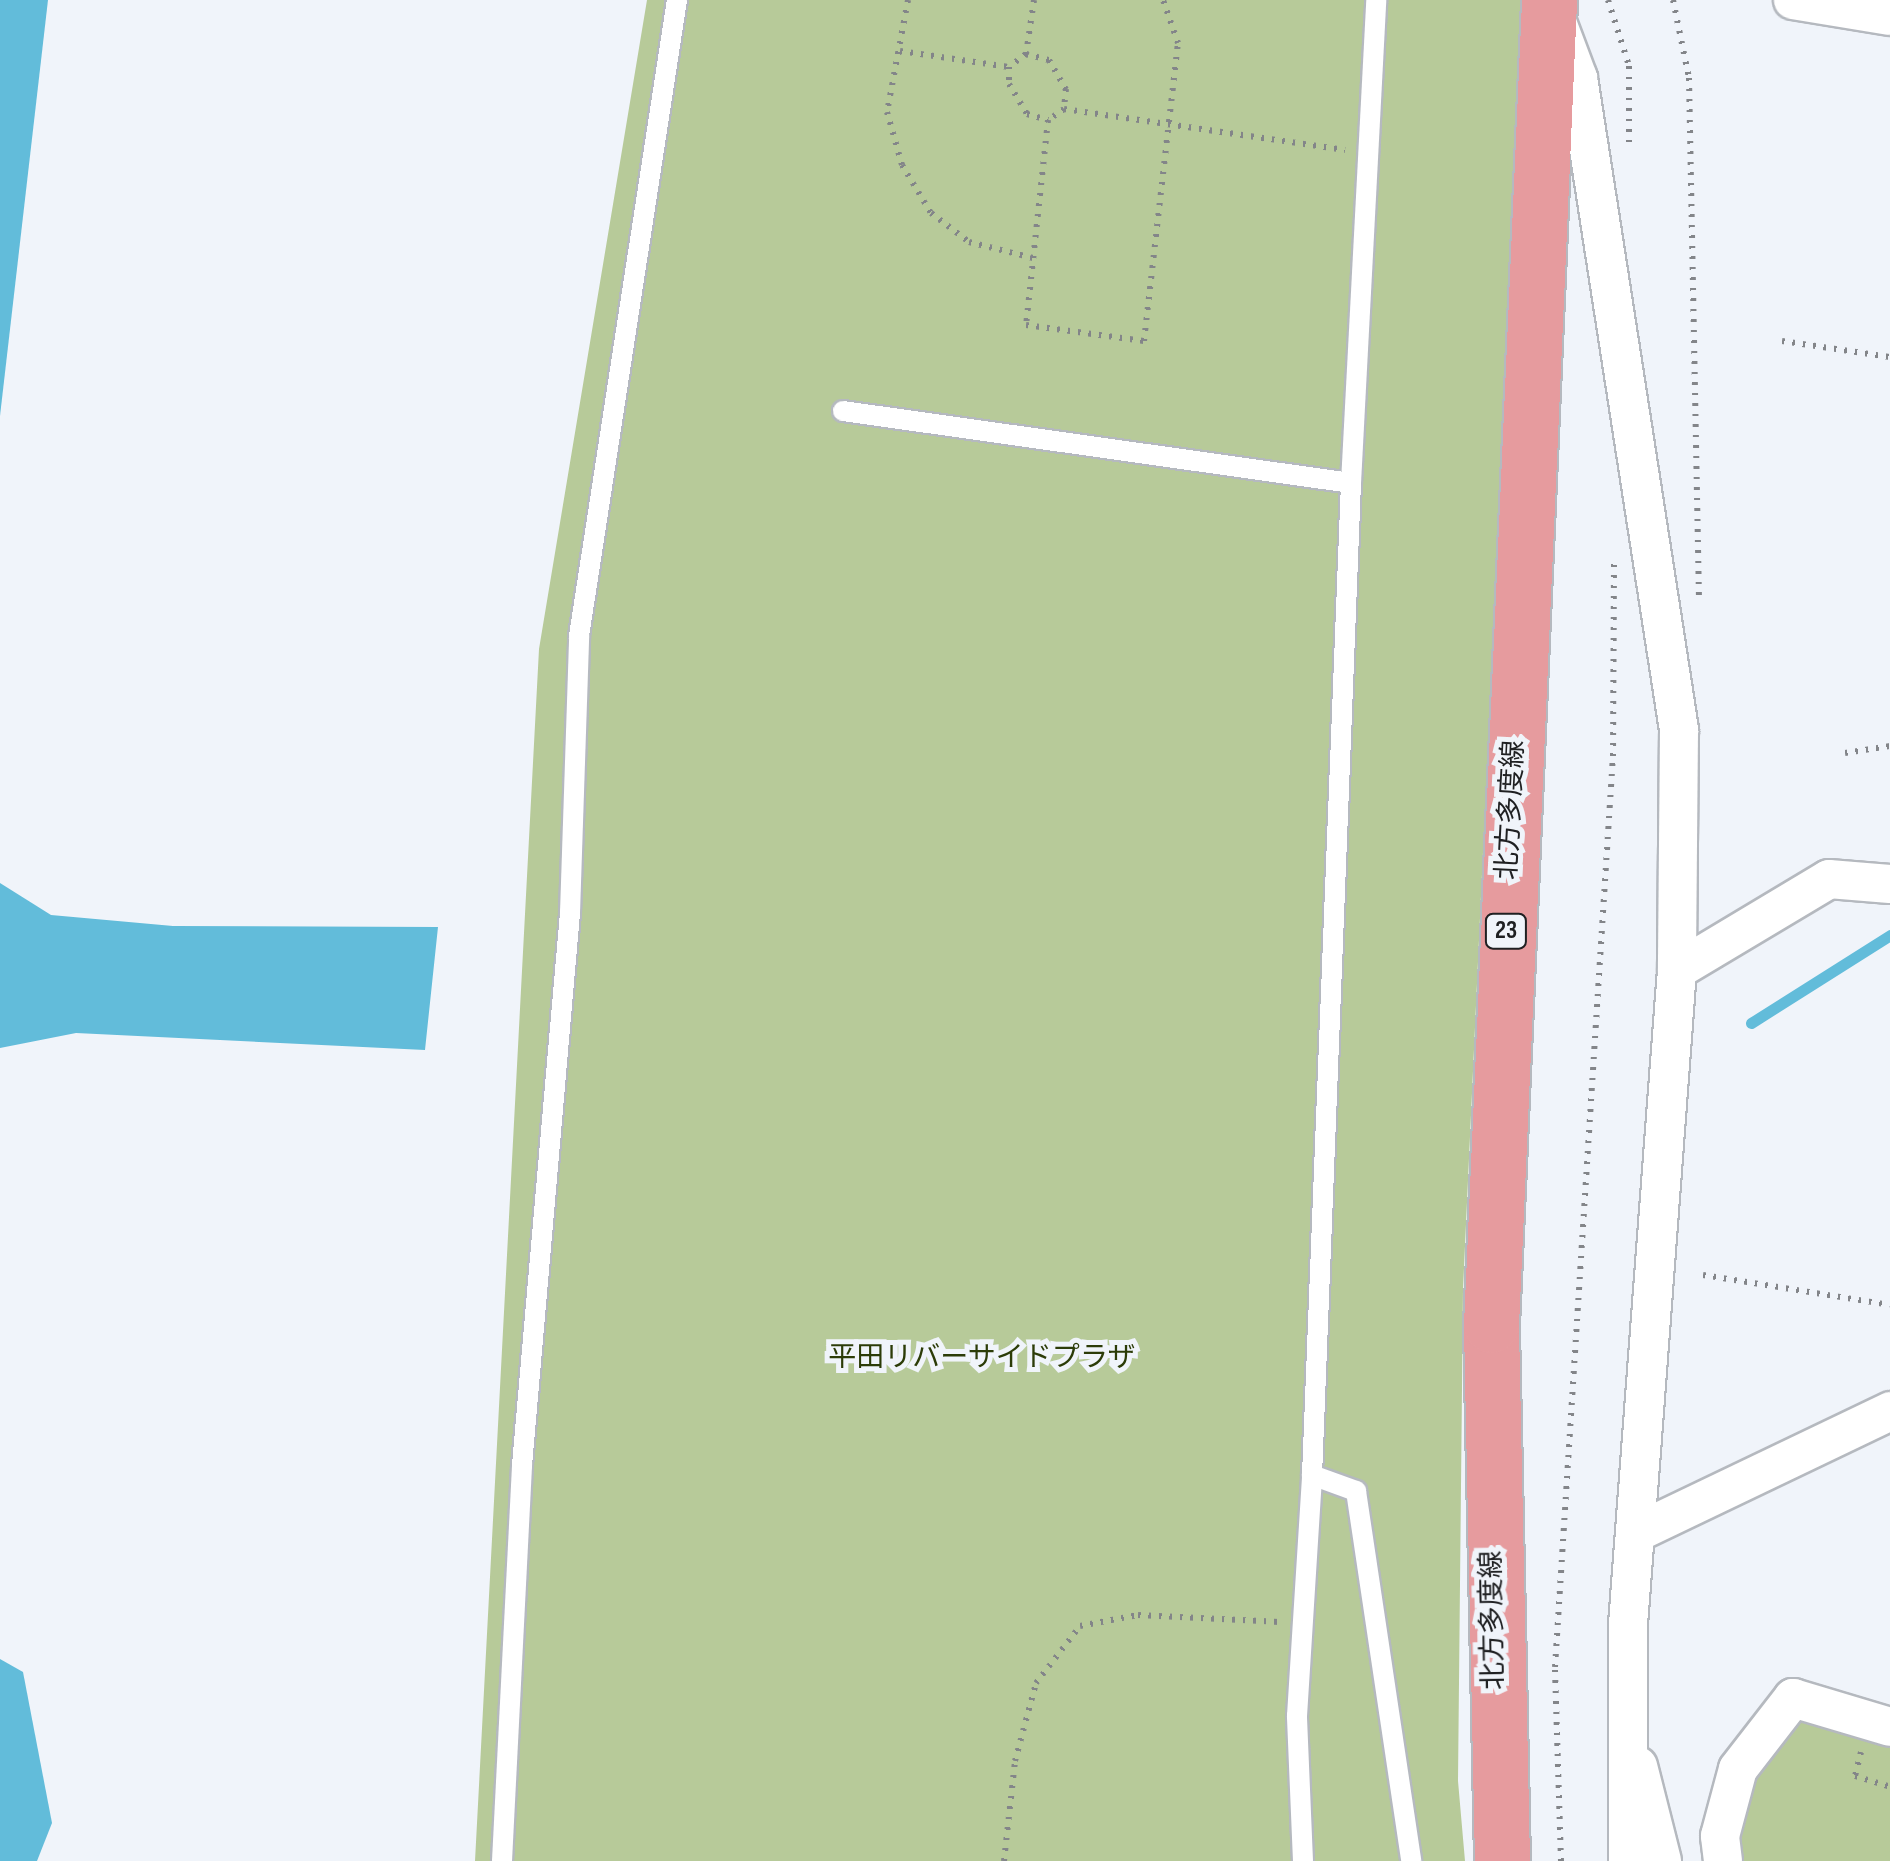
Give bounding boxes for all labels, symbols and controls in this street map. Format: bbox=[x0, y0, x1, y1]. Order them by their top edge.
street label: 北方多度線 bbox=[1491, 739, 1531, 881]
road number: 23 bbox=[1484, 911, 1528, 951]
park label: 平田リバーサイドプラザ bbox=[828, 1341, 1136, 1375]
street label: 北方多度線 bbox=[1475, 1550, 1511, 1690]

